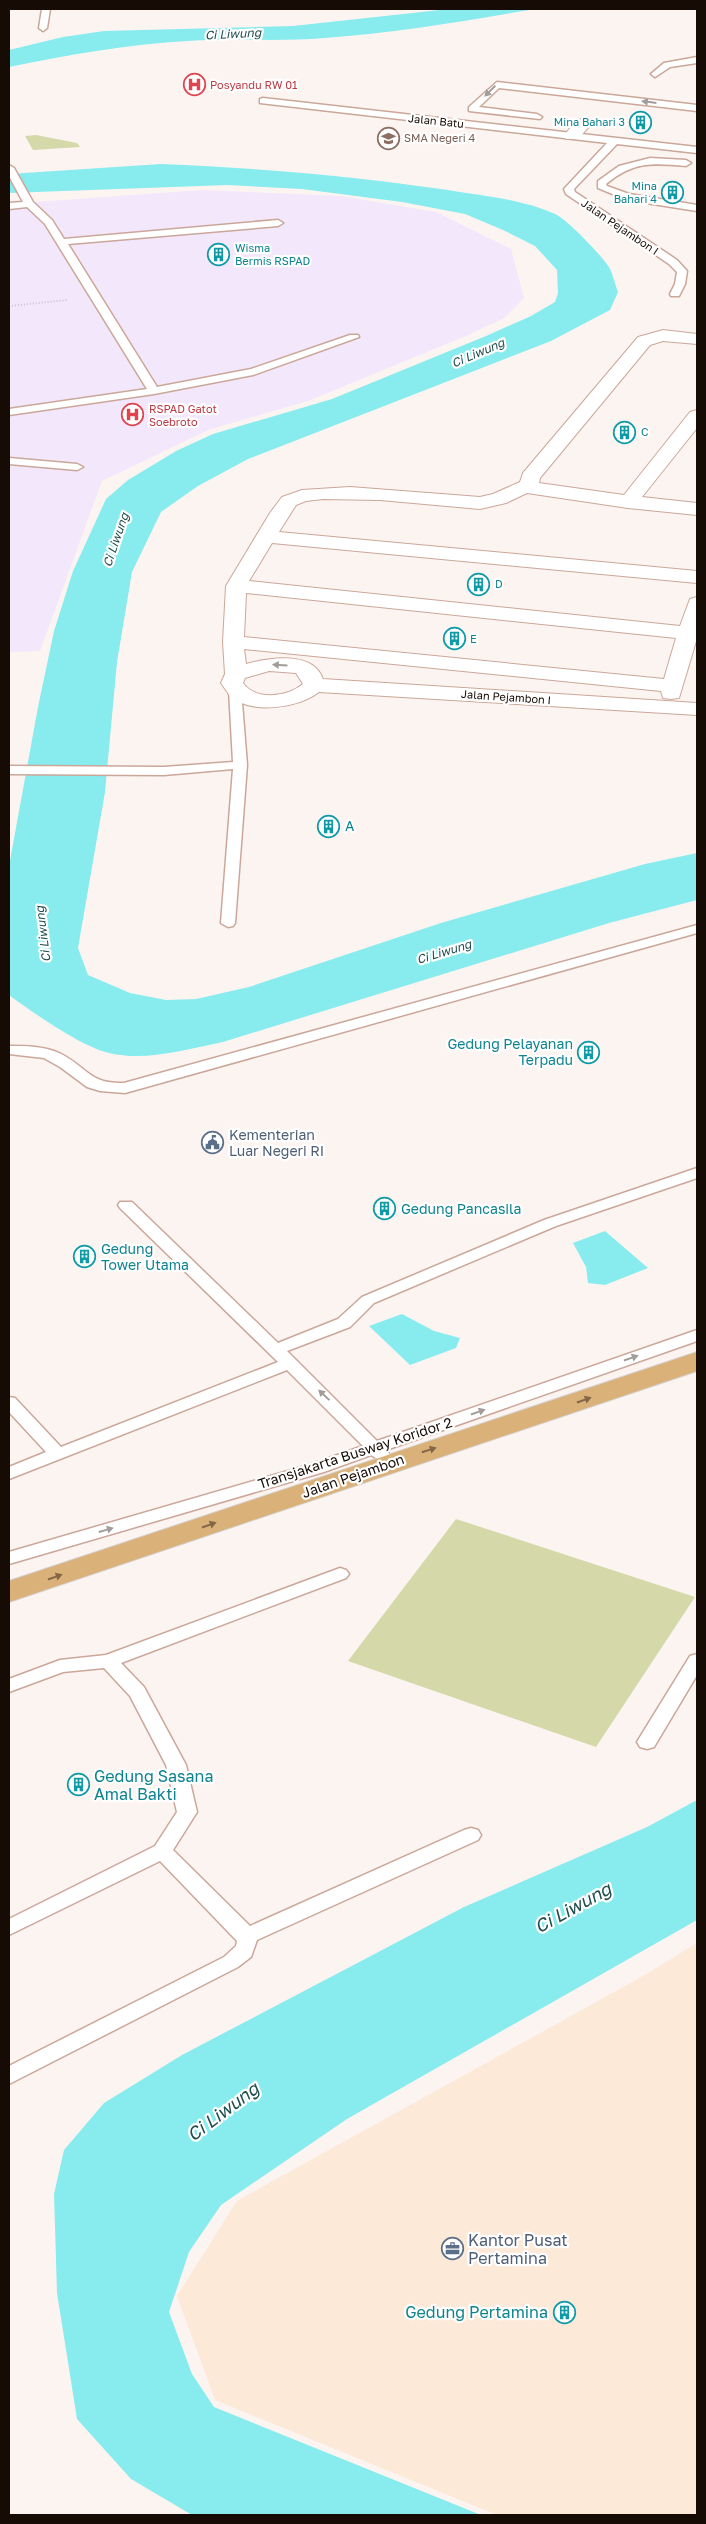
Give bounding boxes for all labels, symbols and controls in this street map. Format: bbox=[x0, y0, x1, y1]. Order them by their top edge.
water label: Ci Liwung bbox=[205, 24, 263, 42]
hospital icon: Posyandu RW 01 bbox=[182, 73, 206, 97]
place label: Posyandu RW 01 bbox=[210, 78, 297, 91]
one-way arrow bbox=[484, 85, 496, 97]
one-way arrow bbox=[641, 98, 657, 106]
building icon: Mina Bahari 3 bbox=[629, 110, 653, 134]
street label: Jalan Batu bbox=[407, 111, 465, 130]
place label: Mina Bahari 3 bbox=[554, 115, 625, 128]
school or university icon: SMA Negeri 4 bbox=[376, 126, 400, 150]
place label: SMA Negeri 4 bbox=[404, 131, 475, 144]
place label: Mina Bahari 4 bbox=[614, 179, 657, 205]
building icon: Mina Bahari 4 bbox=[661, 180, 685, 204]
street label: Jalan Pejambon I bbox=[579, 196, 661, 257]
place label: Wisma Bermis RSPAD bbox=[235, 241, 311, 267]
building icon: Wisma Bermis RSPAD bbox=[207, 242, 231, 266]
water label: Ci Liwung bbox=[449, 334, 508, 370]
place label: RSPAD Gatot Soebroto bbox=[149, 402, 217, 428]
hospital icon: RSPAD Gatot Soebroto bbox=[121, 403, 145, 427]
building icon: C bbox=[613, 420, 637, 444]
place label: C bbox=[641, 425, 648, 438]
water label: Ci Liwung bbox=[99, 509, 132, 569]
building icon: D bbox=[467, 572, 491, 596]
place label: D bbox=[495, 577, 503, 590]
building icon: E bbox=[442, 627, 466, 651]
place label: E bbox=[470, 632, 477, 645]
one-way arrow bbox=[271, 660, 287, 668]
street label: Jalan Pejambon I bbox=[461, 687, 552, 706]
building icon: A bbox=[317, 814, 341, 838]
place label: A bbox=[345, 817, 355, 834]
water label: Ci Liwung bbox=[31, 904, 53, 963]
water label: Ci Liwung bbox=[415, 936, 474, 967]
place label: Gedung Pelayanan Terpadu bbox=[447, 1035, 573, 1068]
building icon: Gedung Pelayanan Terpadu bbox=[577, 1040, 601, 1064]
place label: Kementerian Luar Negeri RI bbox=[229, 1126, 324, 1159]
public building icon: Kementerian Luar Negeri RI bbox=[201, 1131, 225, 1155]
building icon: Gedung Pancasila bbox=[373, 1197, 397, 1221]
place label: Gedung Pancasila bbox=[401, 1200, 521, 1217]
place label: Gedung Tower Utama bbox=[101, 1240, 189, 1273]
building icon: Gedung Tower Utama bbox=[73, 1245, 97, 1269]
one-way arrow bbox=[624, 1354, 639, 1362]
one-way arrow bbox=[318, 1389, 330, 1401]
one-way arrow bbox=[577, 1396, 592, 1404]
one-way arrow bbox=[470, 1408, 485, 1415]
street label: Transjakarta Busway Koridor 2 bbox=[256, 1413, 454, 1492]
one-way arrow bbox=[422, 1446, 437, 1454]
street label: Jalan Pejambon bbox=[299, 1450, 406, 1501]
one-way arrow bbox=[202, 1520, 217, 1528]
one-way arrow bbox=[99, 1525, 114, 1533]
one-way arrow bbox=[48, 1573, 63, 1580]
place label: Gedung Sasana Amal Bakti bbox=[94, 1766, 213, 1804]
building icon: Gedung Sasana Amal Bakti bbox=[66, 1773, 90, 1797]
water label: Ci Liwung bbox=[530, 1876, 616, 1937]
water label: Ci Liwung bbox=[182, 2076, 264, 2145]
place label: Kantor Pusat Pertamina bbox=[468, 2230, 568, 2268]
office icon: Kantor Pusat Pertamina bbox=[440, 2237, 464, 2261]
building icon: Gedung Pertamina bbox=[552, 2300, 576, 2324]
place label: Gedung Pertamina bbox=[405, 2302, 548, 2322]

